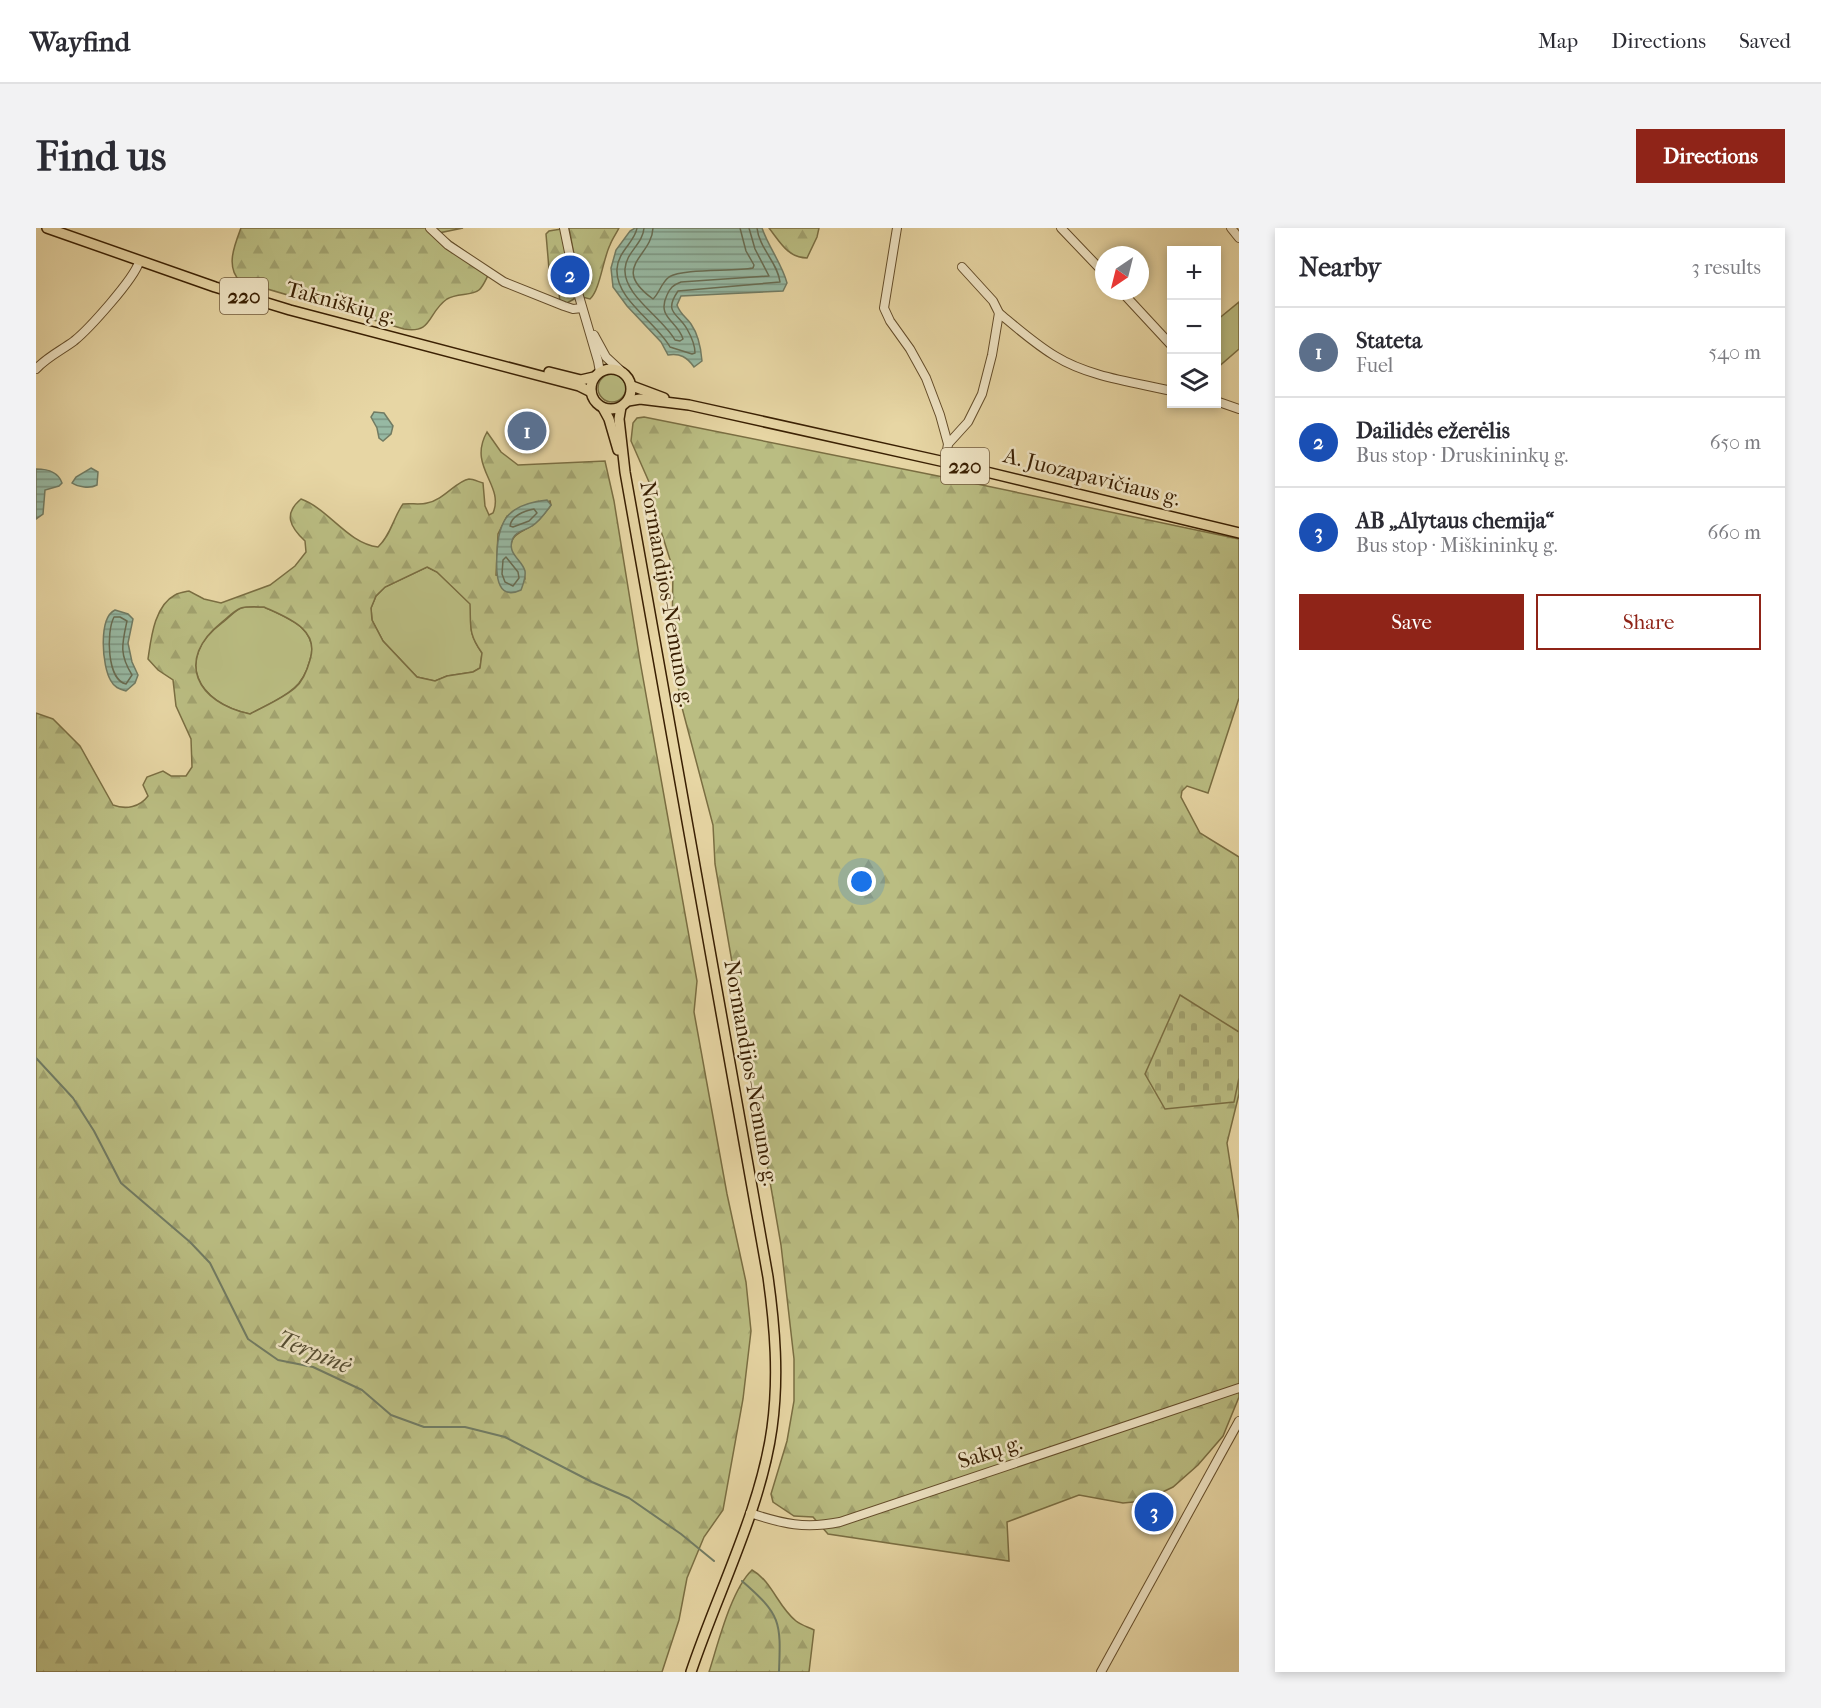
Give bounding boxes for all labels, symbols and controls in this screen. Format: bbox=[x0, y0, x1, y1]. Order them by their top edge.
text: Wayfind bbox=[30, 25, 130, 58]
text: Map bbox=[1538, 29, 1578, 53]
text: Directions bbox=[1611, 29, 1706, 53]
text: Saved bbox=[1739, 29, 1791, 53]
button: Directions bbox=[1636, 129, 1785, 183]
text: Find us bbox=[36, 132, 166, 181]
north arrow bbox=[1095, 246, 1149, 300]
map controls bbox=[1167, 246, 1221, 408]
button: + bbox=[1167, 246, 1221, 300]
pin: 2 bbox=[550, 252, 590, 298]
text: Nearby bbox=[1299, 252, 1381, 283]
text: 3 results bbox=[1692, 256, 1761, 279]
street label: Takniškių g. bbox=[283, 276, 399, 330]
road number: 220 bbox=[220, 278, 268, 314]
button: − bbox=[1167, 300, 1221, 354]
text: Stateta bbox=[1356, 328, 1422, 354]
text: 1 bbox=[1315, 341, 1322, 364]
text: 540 m bbox=[1709, 341, 1761, 364]
button: layers bbox=[1167, 354, 1221, 408]
text: Fuel bbox=[1356, 354, 1393, 377]
pin: 1 bbox=[508, 408, 546, 454]
text: Dailidės ežerėlis bbox=[1356, 418, 1510, 444]
text: 2 bbox=[1313, 431, 1324, 454]
text: 650 m bbox=[1710, 431, 1761, 454]
street label: A. Juozapavičiaus g. bbox=[1000, 442, 1183, 512]
text: Bus stop · Druskininkų g. bbox=[1356, 444, 1568, 467]
road number: 220 bbox=[941, 448, 989, 484]
street label: Normandijos-Nemuno g. bbox=[634, 479, 700, 709]
text: AB „Alytaus chemija“ bbox=[1356, 508, 1554, 534]
text: 3 bbox=[1314, 521, 1323, 544]
text: 660 m bbox=[1707, 521, 1761, 544]
text: Bus stop · Miškininkų g. bbox=[1356, 534, 1558, 557]
button: Save bbox=[1299, 594, 1524, 650]
button: Share bbox=[1536, 594, 1761, 650]
your location bbox=[847, 867, 876, 896]
street label: Normandijos-Nemuno g. bbox=[718, 958, 784, 1188]
water label: Terpinė bbox=[273, 1324, 357, 1380]
street label: Sakų g. bbox=[955, 1429, 1025, 1475]
pin: 3 bbox=[1134, 1490, 1174, 1534]

